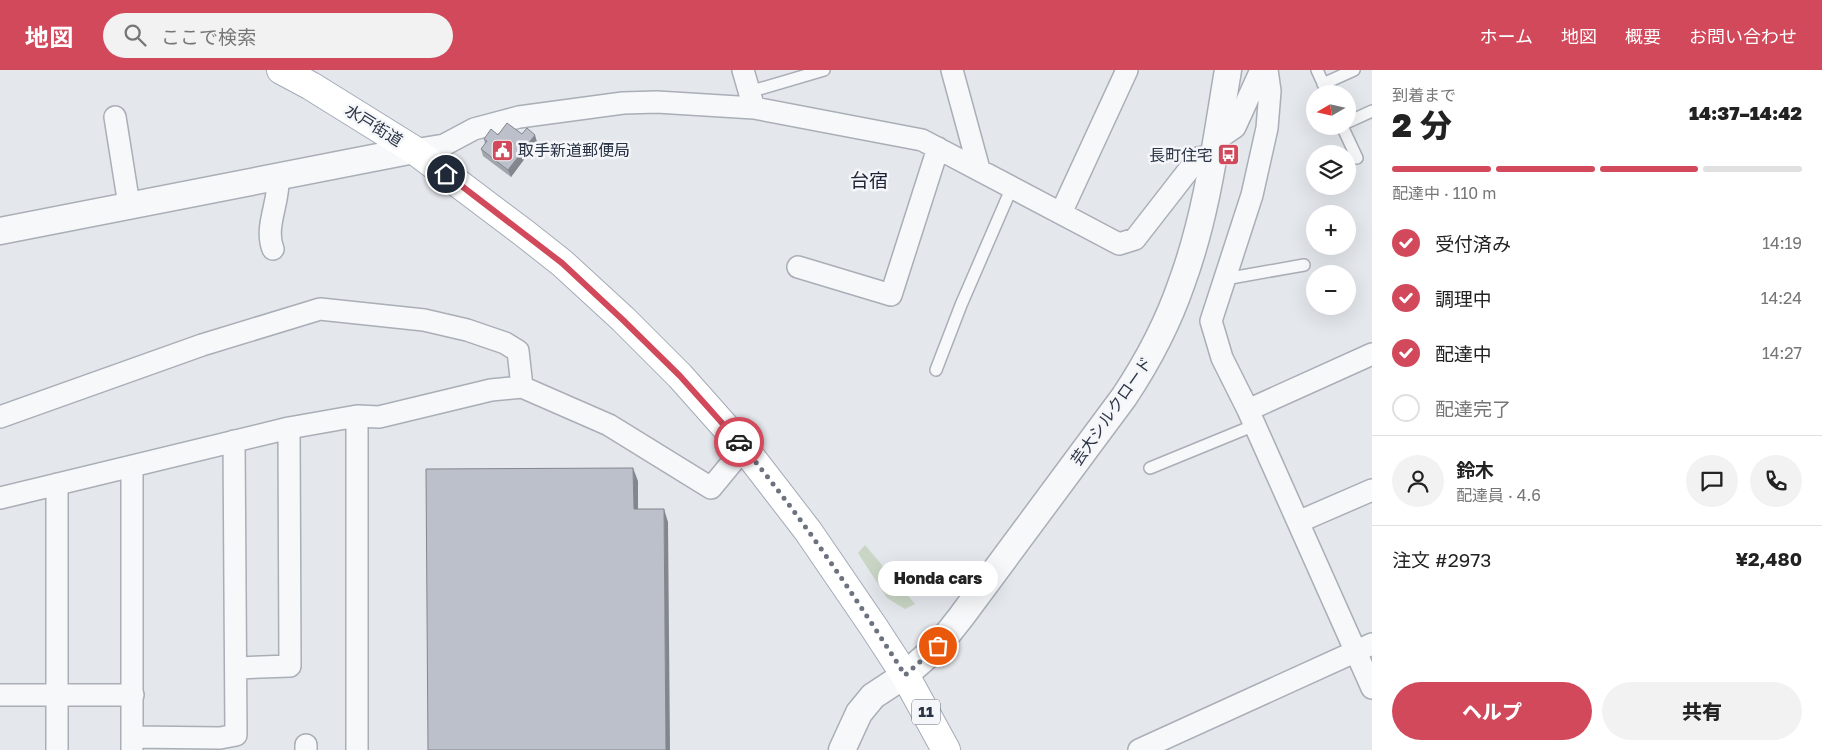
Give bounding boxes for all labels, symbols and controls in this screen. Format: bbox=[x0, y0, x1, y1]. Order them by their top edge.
search box bbox=[103, 13, 453, 58]
icon: search bbox=[121, 21, 149, 49]
text: 地図 bbox=[25, 22, 73, 51]
text: ここで検索 bbox=[161, 25, 256, 48]
text: ホーム bbox=[1480, 25, 1533, 47]
text: 地図 bbox=[1561, 25, 1597, 47]
text: 概要 bbox=[1625, 25, 1661, 47]
text: お問い合わせ bbox=[1689, 25, 1797, 47]
north arrow bbox=[1306, 85, 1356, 135]
map controls bbox=[1306, 85, 1356, 315]
text: 到着まで bbox=[1392, 85, 1456, 105]
street label: 水戸街道 bbox=[342, 100, 406, 150]
text: 14:37–14:42 bbox=[1689, 101, 1802, 124]
text: 2 分 bbox=[1392, 106, 1452, 144]
public building icon: 取手新道郵便局 bbox=[490, 138, 514, 162]
place label: 取手新道郵便局 bbox=[518, 140, 630, 160]
bus stop icon: 長町住宅 bbox=[1217, 143, 1241, 167]
place label: 長町住宅 bbox=[1149, 145, 1213, 165]
button: layers bbox=[1306, 145, 1356, 195]
pin bbox=[425, 153, 467, 195]
icon: home bbox=[432, 160, 460, 188]
district label: 台宿 bbox=[850, 168, 888, 191]
text: 配達中 · 110 m bbox=[1392, 183, 1496, 203]
button: + bbox=[1306, 205, 1356, 255]
icon: check bbox=[1392, 229, 1420, 257]
text: 受付済み bbox=[1435, 232, 1511, 255]
text: 14:19 bbox=[1762, 233, 1802, 253]
button: − bbox=[1306, 265, 1356, 315]
icon: check bbox=[1392, 284, 1420, 312]
text: 調理中 bbox=[1435, 287, 1492, 310]
text: 14:24 bbox=[1761, 288, 1802, 308]
icon: check bbox=[1392, 339, 1420, 367]
text: 配達中 bbox=[1435, 342, 1492, 365]
text: 14:27 bbox=[1762, 343, 1802, 363]
street label: 芸大シルクロード bbox=[1066, 353, 1156, 469]
text: 配達完了 bbox=[1435, 397, 1511, 420]
courier bbox=[714, 417, 764, 467]
icon: car bbox=[725, 428, 753, 456]
button: person bbox=[1392, 455, 1444, 507]
button: chat bbox=[1686, 455, 1738, 507]
button: phone bbox=[1750, 455, 1802, 507]
text: 鈴木 bbox=[1456, 458, 1494, 481]
text: 配達員 · 4.6 bbox=[1456, 485, 1541, 505]
text: ¥2,480 bbox=[1735, 547, 1802, 570]
text: 注文 #2973 bbox=[1392, 548, 1491, 571]
callout: Honda cars bbox=[878, 561, 998, 596]
text: Honda cars bbox=[894, 568, 982, 588]
pin bbox=[917, 625, 959, 667]
icon: bag bbox=[924, 632, 952, 660]
button: ヘルプ bbox=[1392, 682, 1592, 740]
button: 共有 bbox=[1602, 682, 1802, 740]
road number: 11 bbox=[912, 700, 940, 724]

